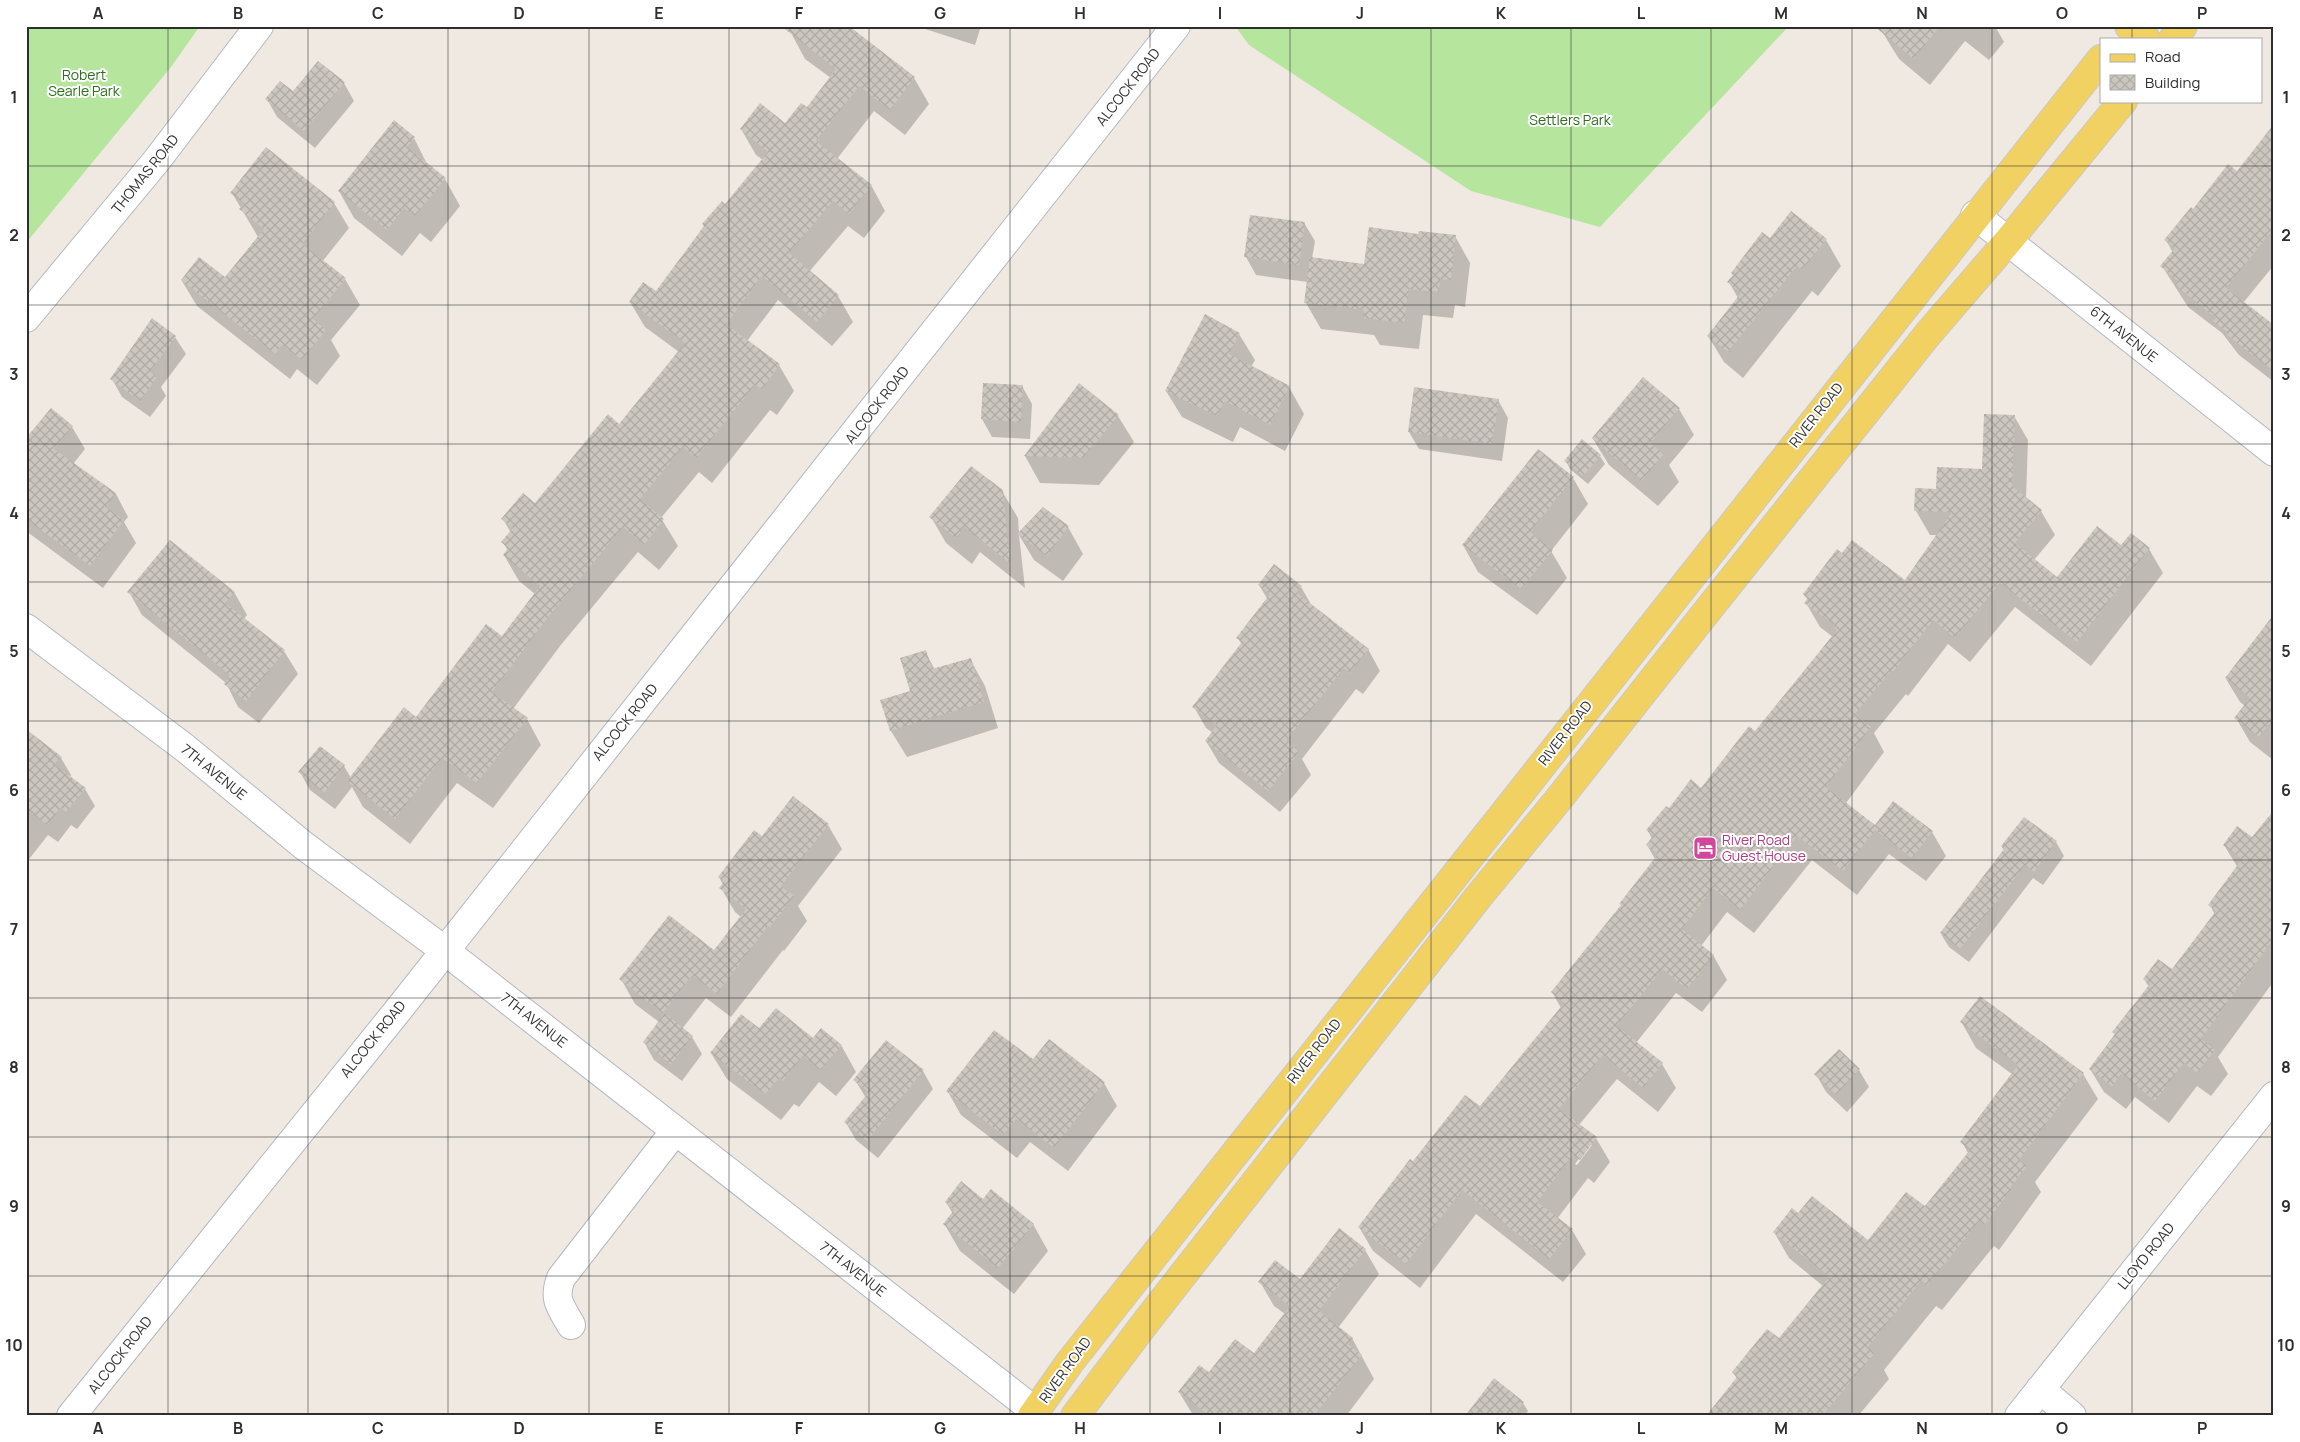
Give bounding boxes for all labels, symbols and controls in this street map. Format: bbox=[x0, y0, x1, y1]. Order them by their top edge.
text: A bbox=[93, 2, 104, 24]
text: B bbox=[233, 2, 243, 24]
text: C bbox=[372, 2, 384, 24]
text: D bbox=[513, 2, 525, 24]
text: E bbox=[654, 2, 664, 24]
text: F bbox=[795, 2, 804, 24]
text: G bbox=[934, 2, 946, 24]
text: H bbox=[1074, 2, 1086, 24]
text: I bbox=[1218, 2, 1222, 24]
text: J bbox=[1356, 2, 1364, 24]
text: K bbox=[1496, 2, 1507, 24]
text: L bbox=[1637, 2, 1646, 24]
text: M bbox=[1774, 2, 1788, 24]
text: N bbox=[1916, 2, 1928, 24]
text: O bbox=[2056, 2, 2068, 24]
text: P bbox=[2197, 2, 2207, 24]
legend bbox=[2100, 38, 2262, 102]
street label: ALCOCK ROAD bbox=[1091, 44, 1164, 130]
text: Road bbox=[2145, 46, 2181, 67]
park label: Robert Searle Park bbox=[48, 65, 121, 100]
text: Building bbox=[2145, 72, 2200, 93]
text: 1 bbox=[10, 86, 18, 108]
text: 1 bbox=[2282, 86, 2290, 108]
park label: Settlers Park bbox=[1529, 110, 1612, 129]
street label: THOMAS ROAD bbox=[107, 130, 182, 217]
text: 2 bbox=[9, 224, 19, 246]
text: 2 bbox=[2281, 224, 2291, 246]
street label: 6TH AVENUE bbox=[2086, 301, 2162, 366]
street label: ALCOCK ROAD bbox=[840, 362, 913, 448]
text: 3 bbox=[9, 363, 19, 385]
text: 3 bbox=[2281, 363, 2291, 385]
street label: RIVER ROAD bbox=[1784, 378, 1847, 451]
text: 4 bbox=[9, 502, 19, 524]
text: 4 bbox=[2281, 502, 2291, 524]
text: 5 bbox=[9, 640, 19, 662]
text: 5 bbox=[2281, 640, 2291, 662]
street label: ALCOCK ROAD bbox=[588, 679, 662, 764]
street label: RIVER ROAD bbox=[1533, 696, 1596, 769]
street label: 7TH AVENUE bbox=[177, 739, 251, 804]
text: 6 bbox=[9, 779, 19, 801]
text: 6 bbox=[2281, 779, 2291, 801]
place label: River Road Guest House bbox=[1722, 830, 1806, 865]
hotel icon: River Road Guest House bbox=[1692, 835, 1718, 861]
text: 7 bbox=[10, 918, 18, 940]
text: 7 bbox=[2282, 918, 2290, 940]
street label: 7TH AVENUE bbox=[497, 988, 571, 1052]
street label: ALCOCK ROAD bbox=[336, 996, 410, 1081]
street label: RIVER ROAD bbox=[1282, 1014, 1345, 1087]
text: 8 bbox=[9, 1056, 19, 1078]
text: 8 bbox=[2281, 1056, 2291, 1078]
text: 9 bbox=[9, 1195, 19, 1217]
text: 9 bbox=[2281, 1195, 2291, 1217]
street label: LLOYD ROAD bbox=[2113, 1218, 2178, 1293]
street label: 7TH AVENUE bbox=[816, 1237, 890, 1301]
street label: ALCOCK ROAD bbox=[83, 1312, 156, 1398]
street label: RIVER ROAD bbox=[1034, 1333, 1095, 1406]
text: 10 bbox=[5, 1334, 23, 1356]
text: 10 bbox=[2277, 1334, 2295, 1356]
text: A bbox=[93, 1417, 104, 1439]
text: B bbox=[233, 1417, 243, 1439]
text: C bbox=[372, 1417, 384, 1439]
text: D bbox=[513, 1417, 525, 1439]
text: E bbox=[654, 1417, 664, 1439]
text: F bbox=[795, 1417, 804, 1439]
text: G bbox=[934, 1417, 946, 1439]
text: H bbox=[1074, 1417, 1086, 1439]
text: I bbox=[1218, 1417, 1222, 1439]
text: J bbox=[1356, 1417, 1364, 1439]
text: K bbox=[1496, 1417, 1507, 1439]
text: L bbox=[1637, 1417, 1646, 1439]
text: M bbox=[1774, 1417, 1788, 1439]
text: N bbox=[1916, 1417, 1928, 1439]
text: O bbox=[2056, 1417, 2068, 1439]
text: P bbox=[2197, 1417, 2207, 1439]

